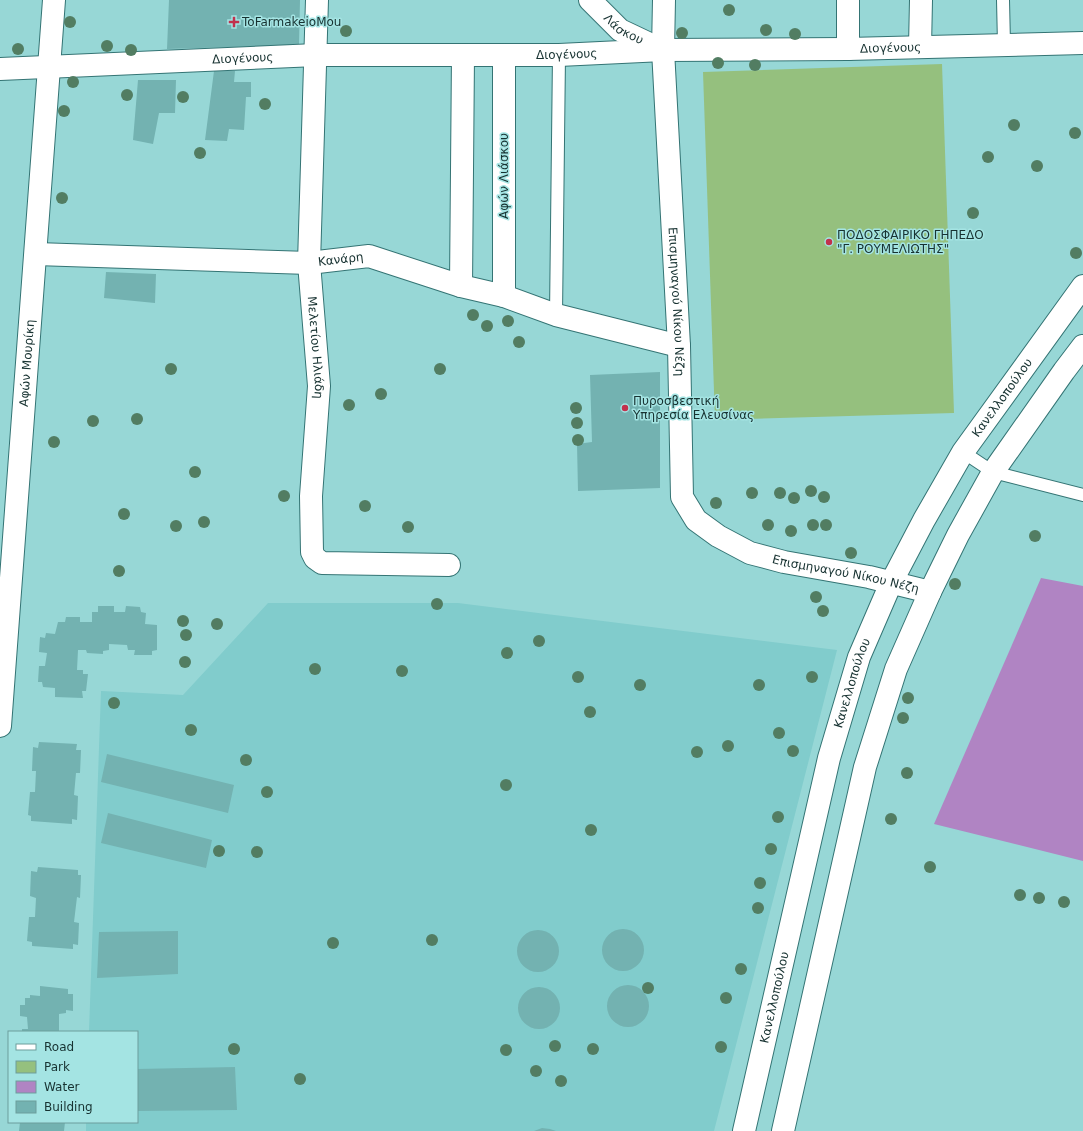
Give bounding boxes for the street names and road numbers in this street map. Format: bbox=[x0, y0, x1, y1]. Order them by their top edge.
street label: Λάσκου bbox=[601, 11, 646, 47]
street label: Διογένους bbox=[860, 40, 921, 56]
street label: Διογένους bbox=[536, 46, 598, 62]
street label: Διογένους bbox=[212, 50, 274, 67]
street label: Αφών Λιάσκου bbox=[497, 133, 511, 219]
street label: Επισμηναγού Νίκου Νέζη bbox=[666, 227, 687, 376]
street label: Κανάρη bbox=[317, 250, 364, 269]
street label: Μελετίου Ηλιάδη bbox=[305, 296, 326, 399]
street label: Αφών Μουρίκη bbox=[17, 319, 37, 407]
street label: Κανελλοπούλου bbox=[969, 356, 1035, 440]
street label: Επισμηναγού Νίκου Νέζη bbox=[771, 552, 921, 596]
street label: Κανελλοπούλου bbox=[831, 636, 873, 730]
street label: Κανελλοπούλου bbox=[757, 950, 792, 1045]

